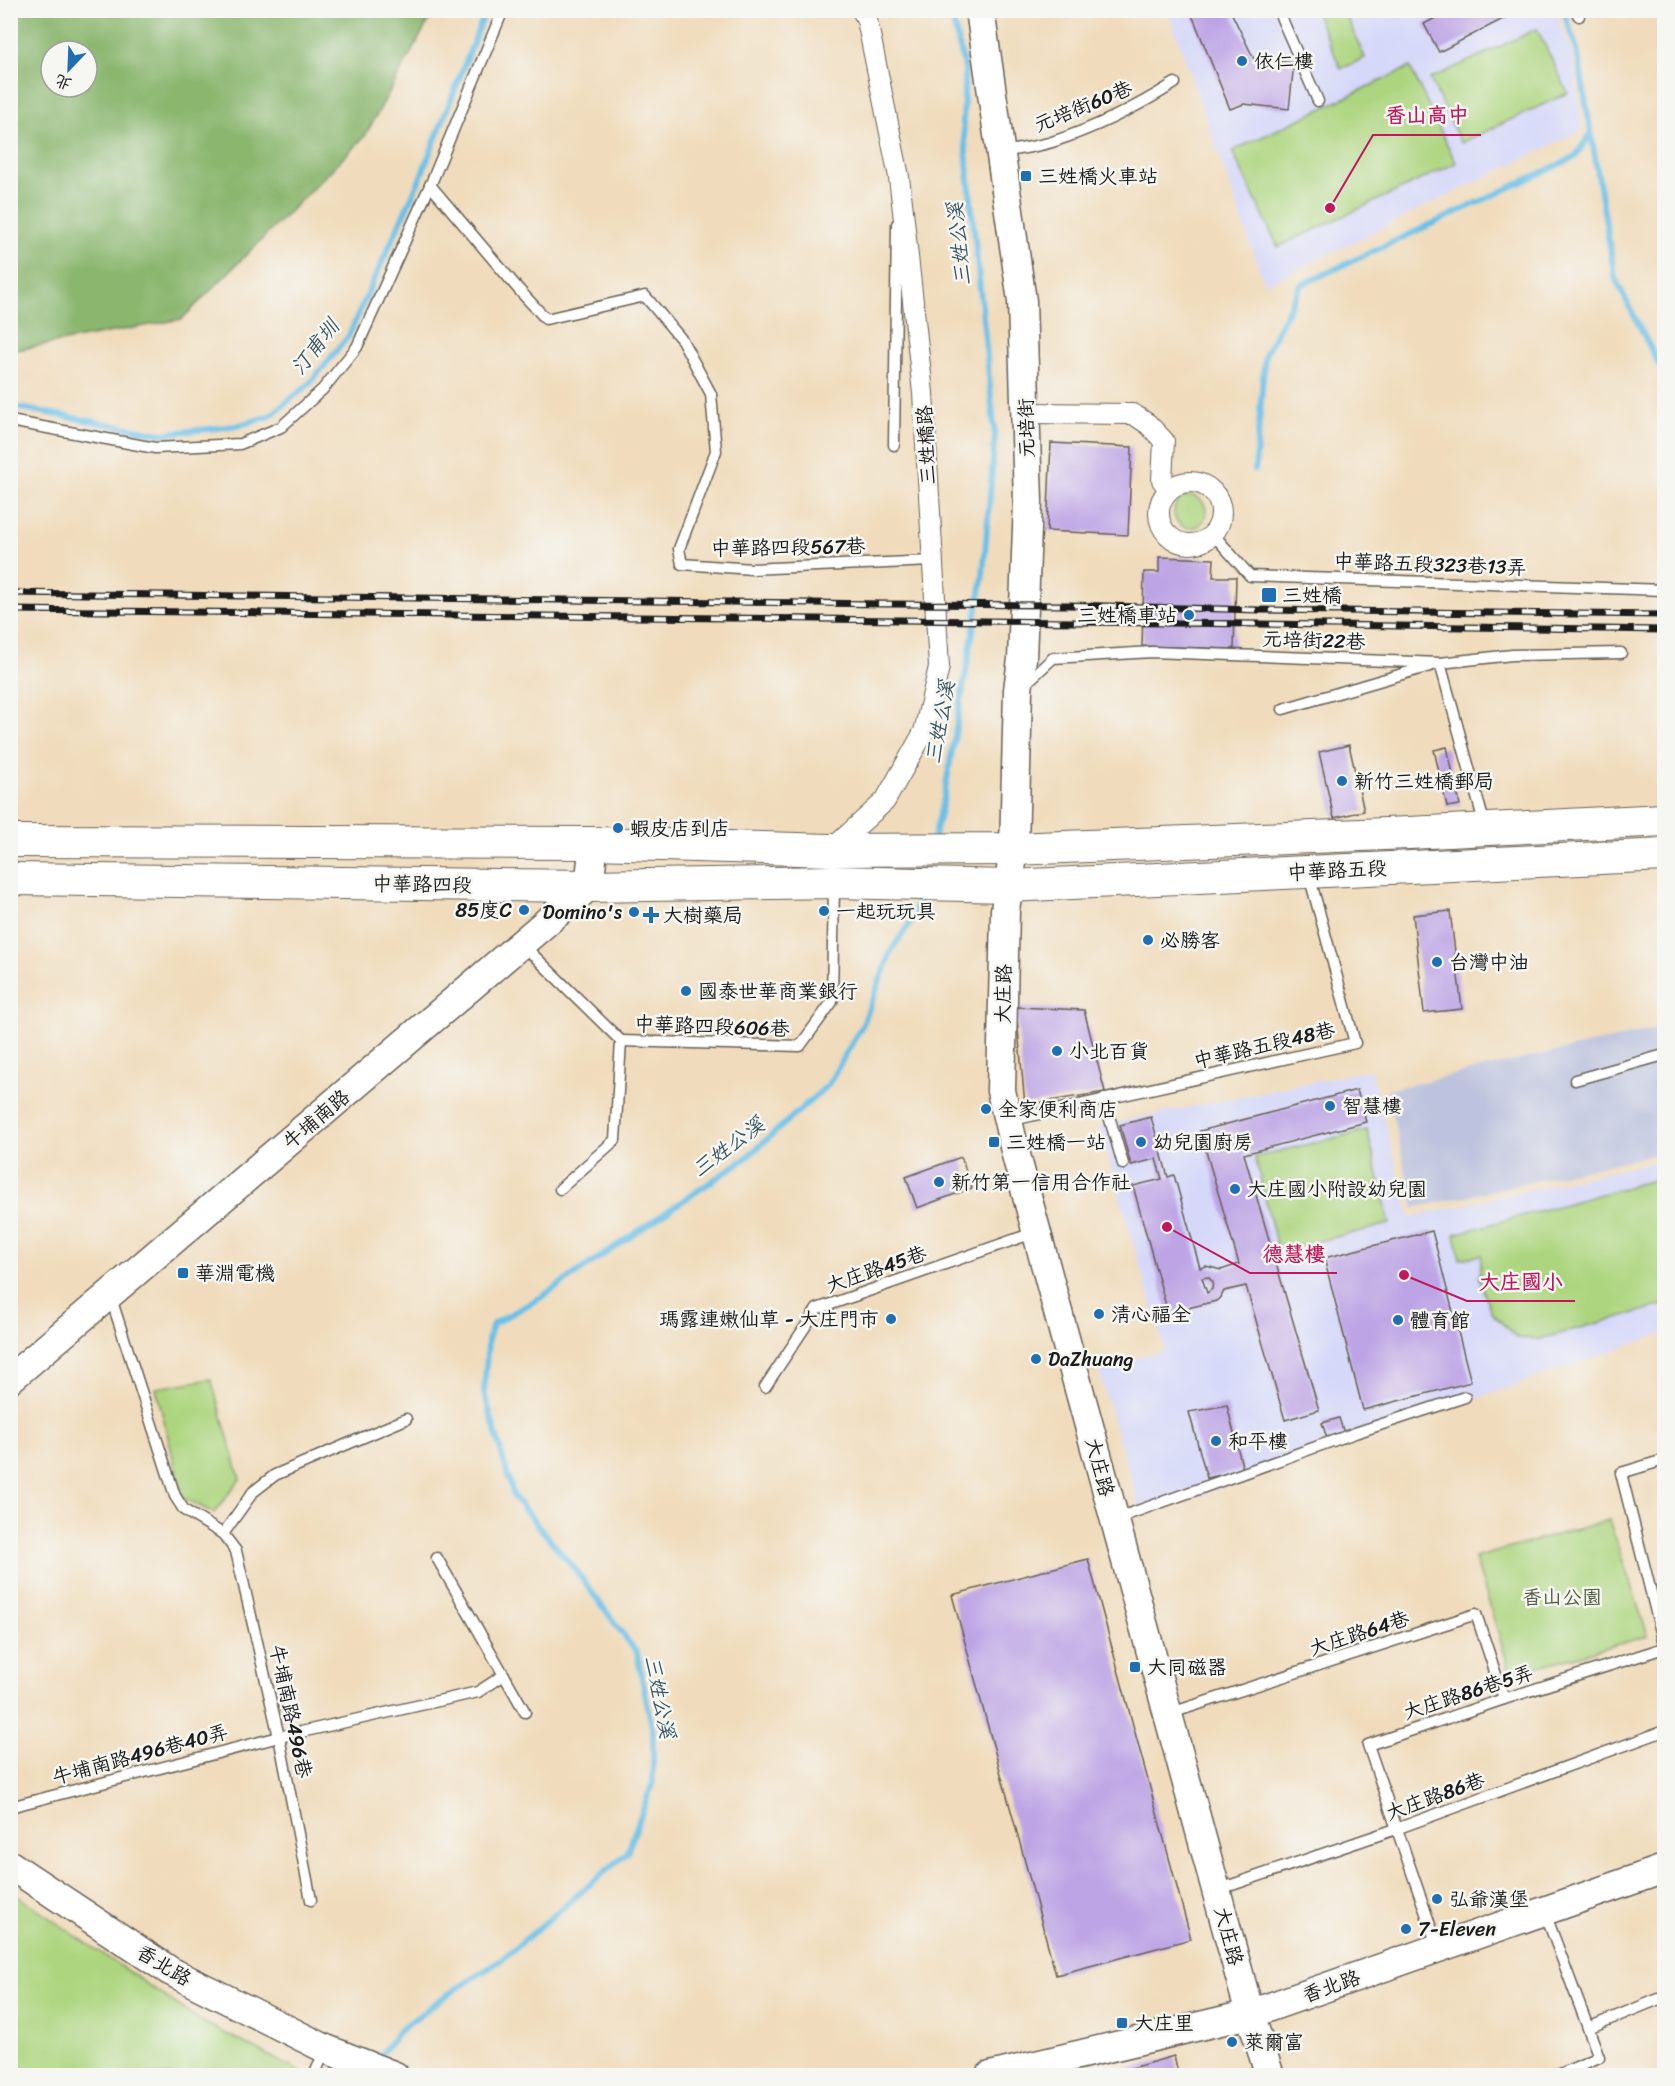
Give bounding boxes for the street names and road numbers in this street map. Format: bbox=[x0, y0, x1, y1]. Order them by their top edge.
street label: 元培街60巷 bbox=[1028, 70, 1139, 142]
street label: 元培街 bbox=[1008, 398, 1045, 458]
street label: 三姓橋路 bbox=[907, 403, 946, 486]
street label: 中華路四段567巷 bbox=[710, 529, 867, 566]
street label: 中華路五段323巷13弄 bbox=[1333, 544, 1527, 585]
street label: 元培街22巷 bbox=[1262, 621, 1367, 660]
street label: 中華路五段 bbox=[1286, 850, 1388, 891]
street label: 中華路四段 bbox=[372, 866, 472, 903]
street label: 大庄路 bbox=[985, 963, 1022, 1024]
street label: 中華路四段606巷 bbox=[634, 1006, 791, 1047]
street label: 中華路五段48巷 bbox=[1190, 1012, 1339, 1079]
street label: 牛埔南路 bbox=[274, 1080, 359, 1159]
street label: 大庄路45巷 bbox=[821, 1236, 932, 1303]
street label: 大庄路 bbox=[1075, 1434, 1124, 1502]
street label: 大庄路64巷 bbox=[1304, 1600, 1415, 1666]
street label: 牛埔南路496巷 bbox=[259, 1641, 322, 1782]
street label: 大庄路86巷5弄 bbox=[1398, 1655, 1538, 1730]
street label: 牛埔南路496巷40弄 bbox=[48, 1714, 232, 1795]
street label: 大庄路86巷 bbox=[1381, 1762, 1491, 1831]
street label: 大庄路 bbox=[1204, 1903, 1253, 1971]
street label: 香北路 bbox=[129, 1935, 199, 1996]
street label: 香北路 bbox=[1297, 1960, 1366, 2013]

